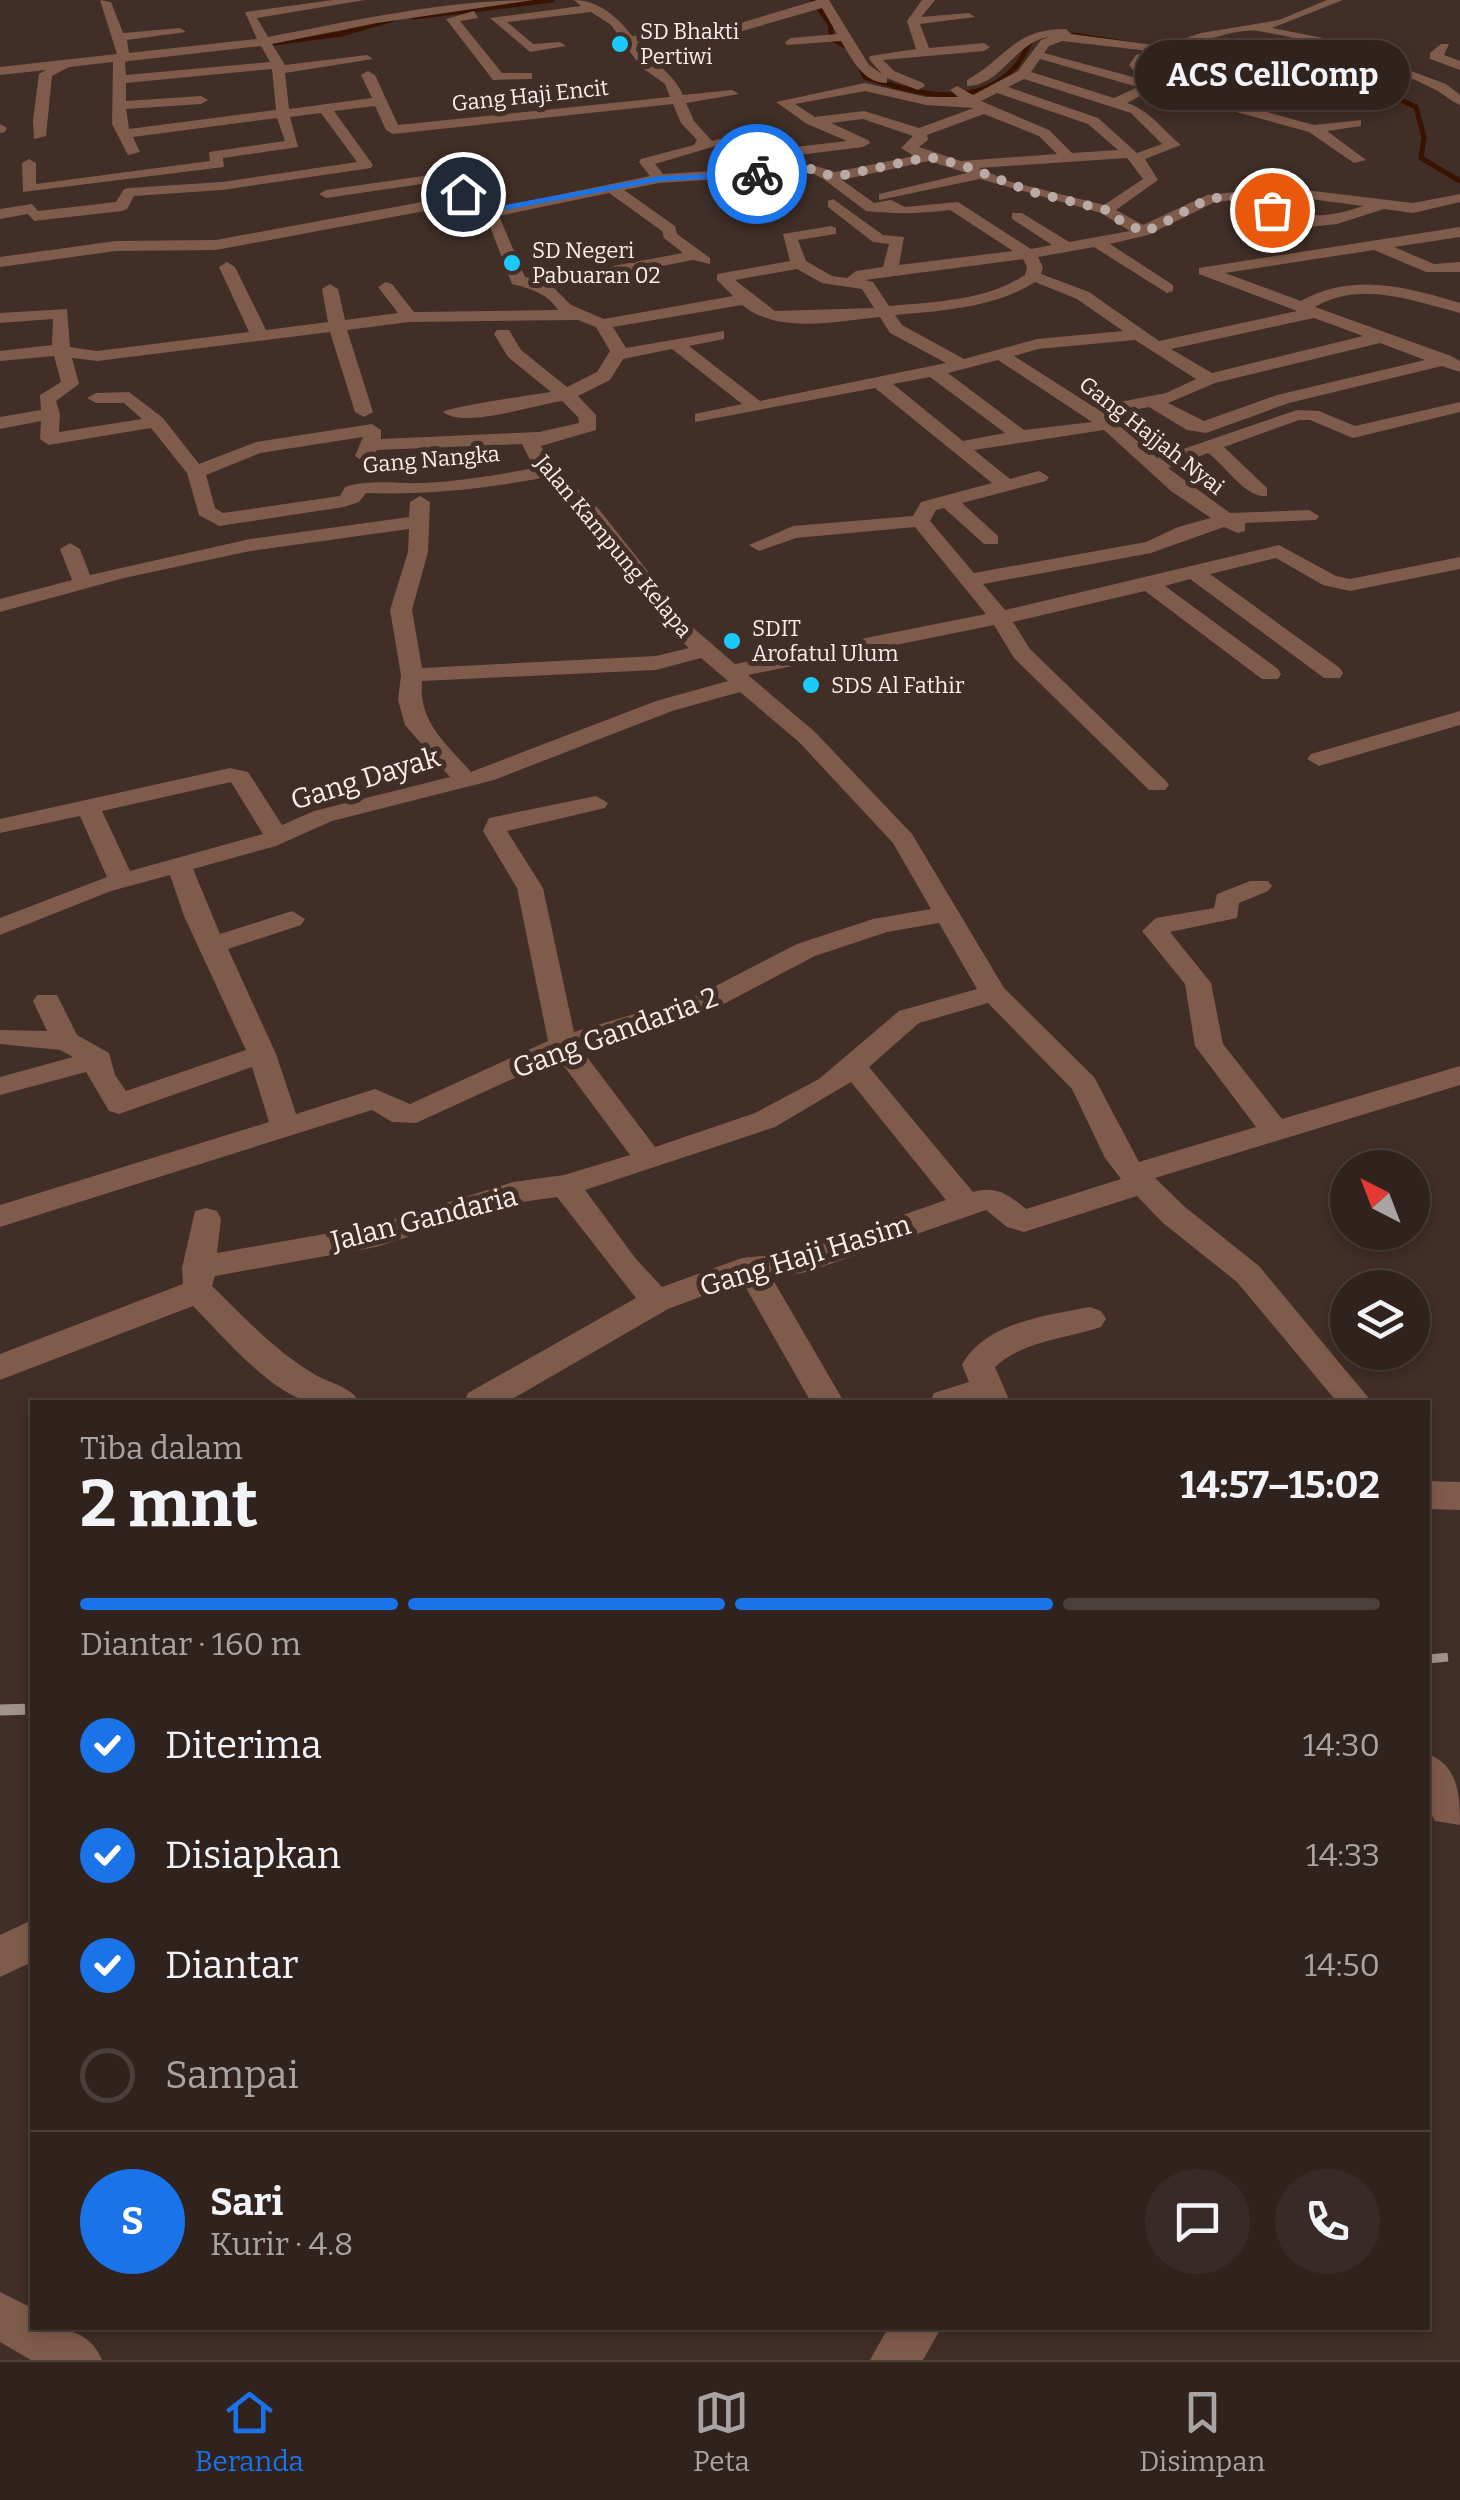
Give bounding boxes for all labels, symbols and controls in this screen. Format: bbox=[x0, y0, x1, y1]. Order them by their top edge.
place label: SD Bhakti Pertiwi bbox=[640, 18, 740, 70]
marker: SD Bhakti Pertiwi bbox=[609, 33, 631, 55]
callout: ACS CellComp bbox=[1134, 40, 1410, 110]
text: ACS CellComp bbox=[1167, 56, 1379, 94]
street label: Gang Haji Encit bbox=[450, 74, 610, 117]
courier bbox=[707, 124, 807, 224]
icon: bike bbox=[730, 147, 785, 202]
pin bbox=[421, 152, 506, 237]
icon: home bbox=[436, 167, 491, 222]
pin bbox=[1230, 168, 1315, 253]
icon: bag bbox=[1245, 183, 1300, 238]
place label: SD Negeri Pabuaran 02 bbox=[532, 237, 660, 289]
marker: SD Negeri Pabuaran 02 bbox=[501, 252, 523, 274]
street label: Gang Hajjah Nyai bbox=[1074, 370, 1230, 501]
street label: Gang Nangka bbox=[361, 440, 501, 479]
street label: Jalan Kampung Kelapa bbox=[529, 449, 698, 643]
place label: SDIT Arofatul Ulum bbox=[752, 615, 898, 667]
marker: SDIT Arofatul Ulum bbox=[721, 630, 743, 652]
place label: SDS Al Fathir bbox=[831, 672, 965, 699]
marker: SDS Al Fathir bbox=[800, 674, 822, 696]
street label: Gang Dayak bbox=[287, 740, 444, 817]
street label: Gang Gandaria 2 bbox=[508, 980, 722, 1085]
north arrow bbox=[1330, 1150, 1430, 1250]
map controls bbox=[1330, 1150, 1430, 1370]
street label: Jalan Gandaria bbox=[327, 1179, 521, 1258]
street label: Gang Haji Hasim bbox=[696, 1208, 915, 1303]
button: layers bbox=[1330, 1270, 1430, 1370]
text: Tiba dalam bbox=[80, 1429, 243, 1467]
text: 14:57–15:02 bbox=[1180, 1462, 1380, 1508]
text: 2 mnt bbox=[80, 1465, 258, 1543]
text: Diantar · 160 m bbox=[80, 1625, 301, 1663]
icon: check bbox=[80, 1718, 135, 1773]
text: Diterima bbox=[165, 1722, 322, 1768]
text: 14:30 bbox=[1303, 1726, 1380, 1764]
icon: check bbox=[80, 1828, 135, 1883]
text: Disiapkan bbox=[165, 1832, 341, 1878]
text: 14:33 bbox=[1306, 1836, 1380, 1874]
icon: check bbox=[80, 1938, 135, 1993]
text: Diantar bbox=[165, 1942, 298, 1988]
text: 14:50 bbox=[1304, 1946, 1380, 1984]
text: Sampai bbox=[165, 2052, 299, 2098]
button: chat bbox=[1145, 2169, 1250, 2274]
button: phone bbox=[1275, 2169, 1380, 2274]
text: Sari bbox=[210, 2179, 283, 2225]
text: S bbox=[121, 2198, 144, 2244]
text: Kurir · 4.8 bbox=[210, 2225, 353, 2263]
tab: Beranda bbox=[195, 2385, 304, 2478]
tab: Peta bbox=[693, 2385, 750, 2478]
tab: Disimpan bbox=[1139, 2385, 1265, 2478]

